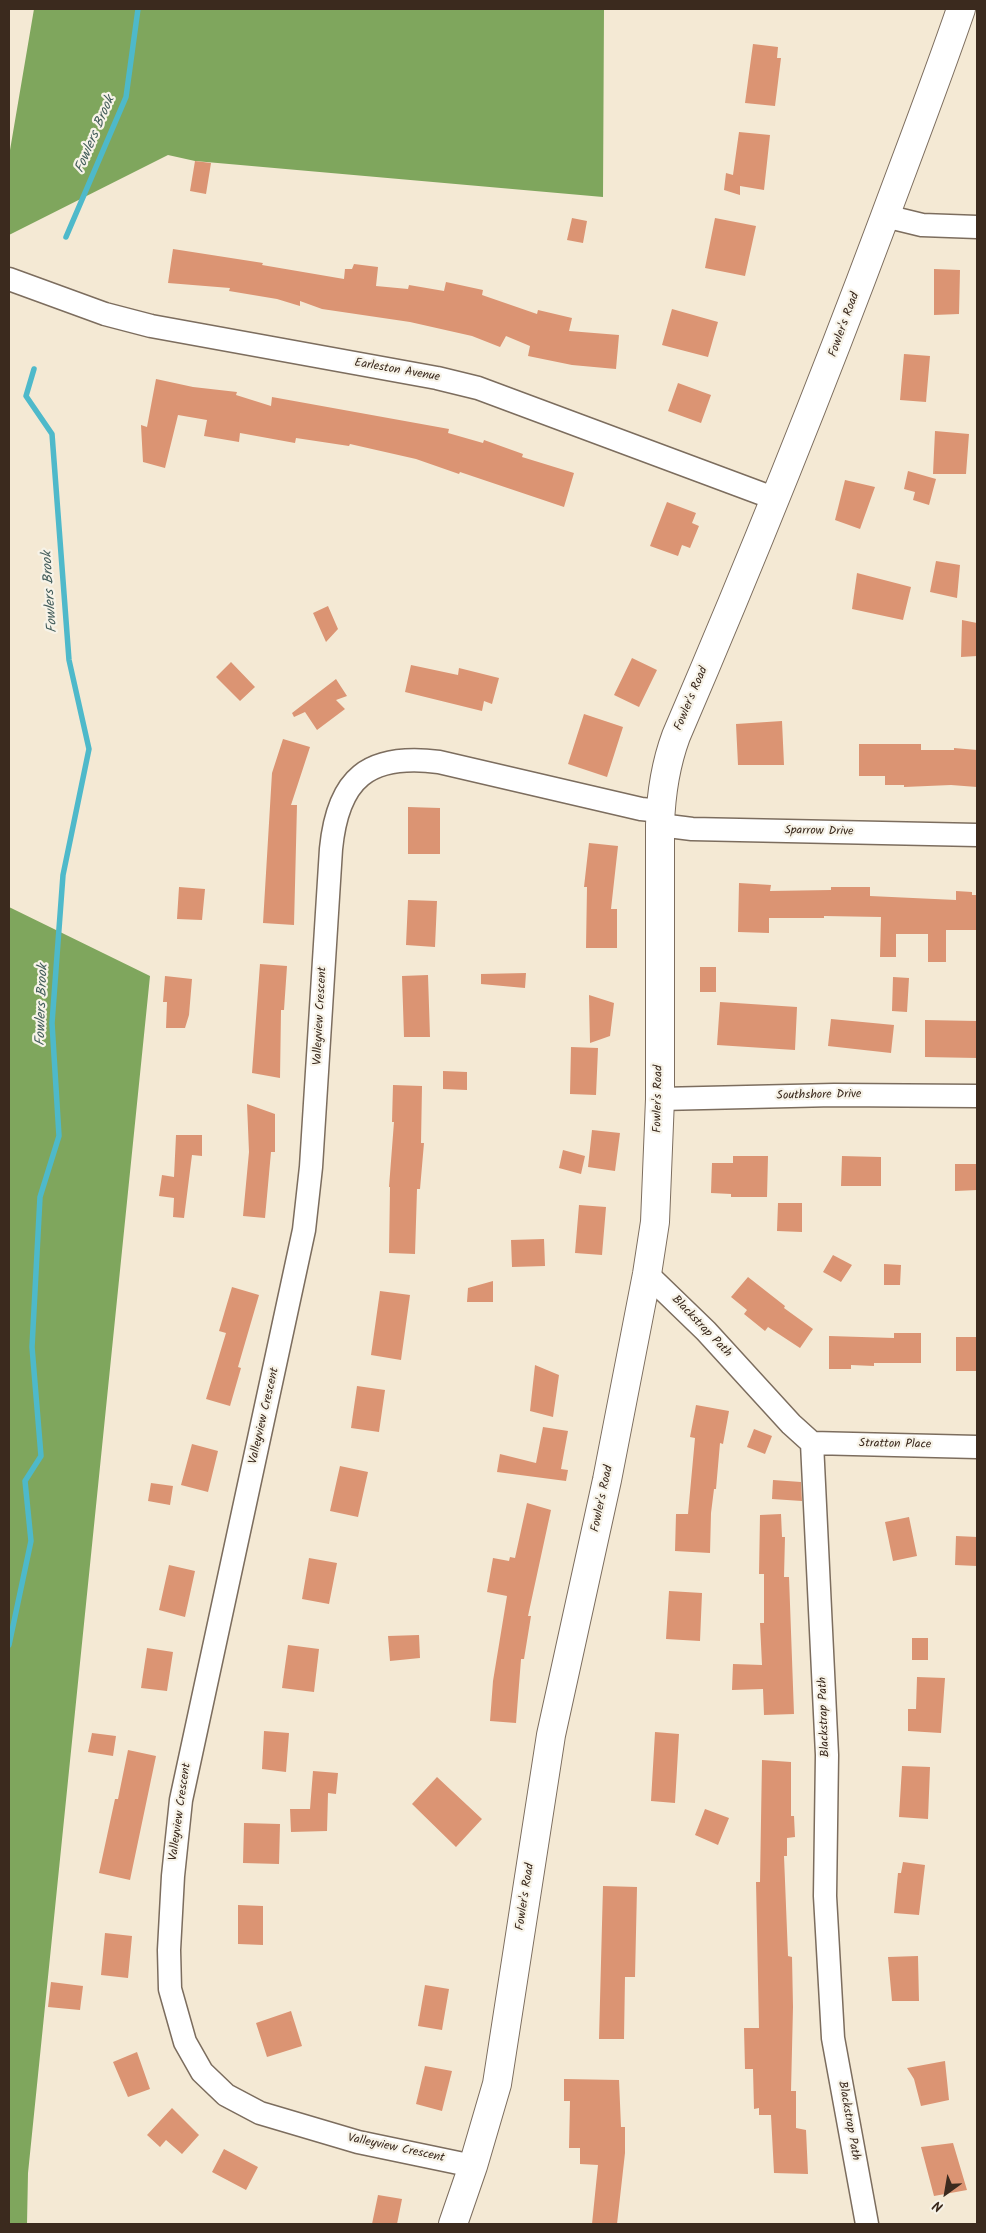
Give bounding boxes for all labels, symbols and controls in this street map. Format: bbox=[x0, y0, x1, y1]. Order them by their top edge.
water label: Fowlers Brook bbox=[72, 94, 120, 176]
street label: Fowler's Road bbox=[827, 291, 863, 359]
street label: Earleston Avenue bbox=[353, 356, 441, 386]
water label: Fowlers Brook bbox=[40, 551, 62, 633]
street label: Fowler's Road bbox=[672, 665, 712, 733]
street label: Sparrow Drive bbox=[784, 824, 854, 840]
water label: Fowlers Brook bbox=[33, 964, 53, 1046]
street label: Valleyview Crescent bbox=[311, 966, 331, 1066]
street label: Fowler's Road bbox=[651, 1065, 667, 1133]
street label: Southshore Drive bbox=[776, 1088, 862, 1104]
street label: Blackstrap Path bbox=[668, 1293, 734, 1361]
street label: Valleyview Crescent bbox=[247, 1366, 283, 1466]
street label: Stratton Place bbox=[859, 1437, 931, 1453]
street label: Fowler's Road bbox=[589, 1464, 617, 1534]
street label: Blackstrap Path bbox=[816, 1677, 834, 1757]
street label: Valleyview Crescent bbox=[167, 1762, 195, 1862]
street label: Fowler's Road bbox=[514, 1862, 538, 1932]
street label: Blackstrap Path bbox=[834, 2080, 862, 2162]
street label: Valleyview Crescent bbox=[346, 2132, 446, 2166]
north arrow bbox=[921, 2168, 971, 2218]
text: N bbox=[928, 2194, 948, 2217]

